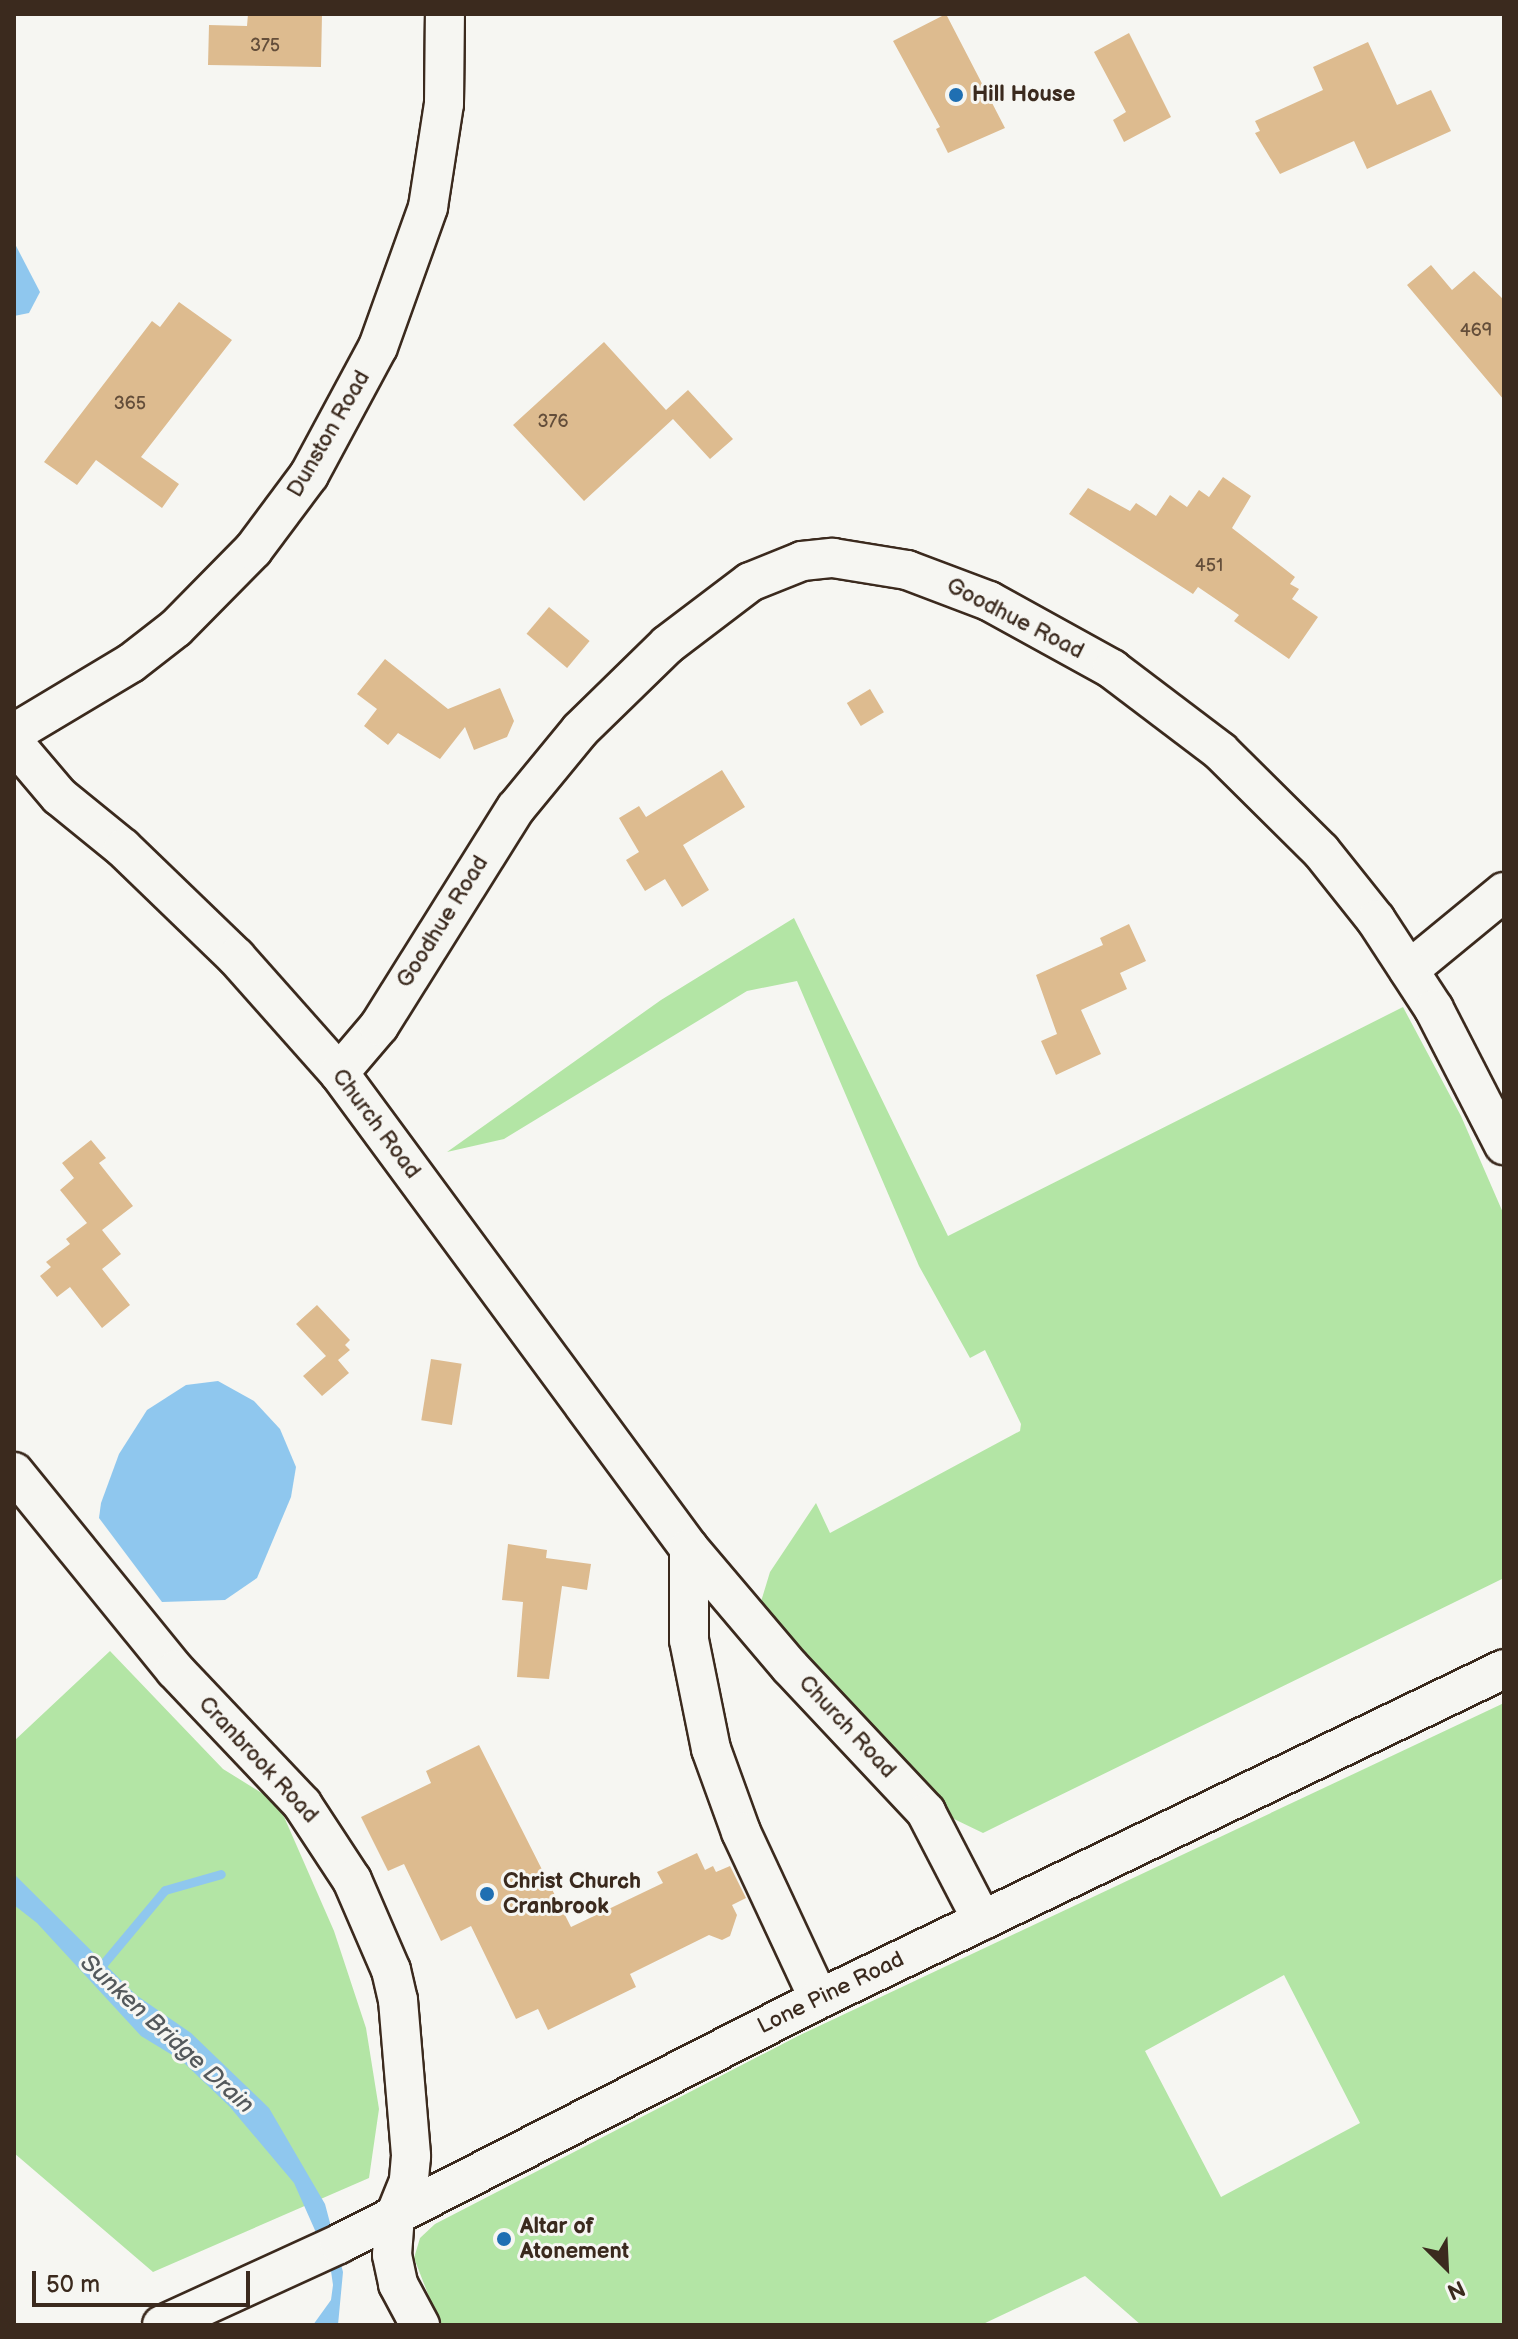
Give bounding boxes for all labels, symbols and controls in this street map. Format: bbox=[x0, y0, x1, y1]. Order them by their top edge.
house number: 375 bbox=[250, 35, 280, 57]
place label: Hill House bbox=[972, 82, 1075, 108]
marker: Hill House bbox=[947, 86, 965, 104]
house number: 469 bbox=[1460, 320, 1492, 342]
street label: Dunston Road bbox=[282, 366, 376, 502]
house number: 365 bbox=[114, 393, 146, 415]
house number: 376 bbox=[538, 411, 568, 433]
house number: 451 bbox=[1195, 555, 1223, 577]
street label: Goodhue Road bbox=[942, 573, 1088, 665]
street label: Goodhue Road bbox=[392, 851, 494, 993]
street label: Church Road bbox=[326, 1064, 426, 1184]
street label: Church Road bbox=[793, 1670, 901, 1784]
street label: Cranbrook Road bbox=[193, 1691, 323, 1829]
place label: Christ Church Cranbrook bbox=[503, 1868, 641, 1920]
marker: Christ Church Cranbrook bbox=[478, 1885, 496, 1903]
street label: Lone Pine Road bbox=[754, 1946, 908, 2040]
water label: Sunken Bridge Drain bbox=[74, 1948, 260, 2120]
place label: Altar of Atonement bbox=[520, 2213, 629, 2264]
north arrow bbox=[1406, 2227, 1486, 2307]
marker: Altar of Atonement bbox=[495, 2230, 513, 2248]
scale bar bbox=[36, 2255, 254, 2305]
text: 50 m bbox=[46, 2270, 100, 2299]
text: N bbox=[1443, 2274, 1469, 2305]

